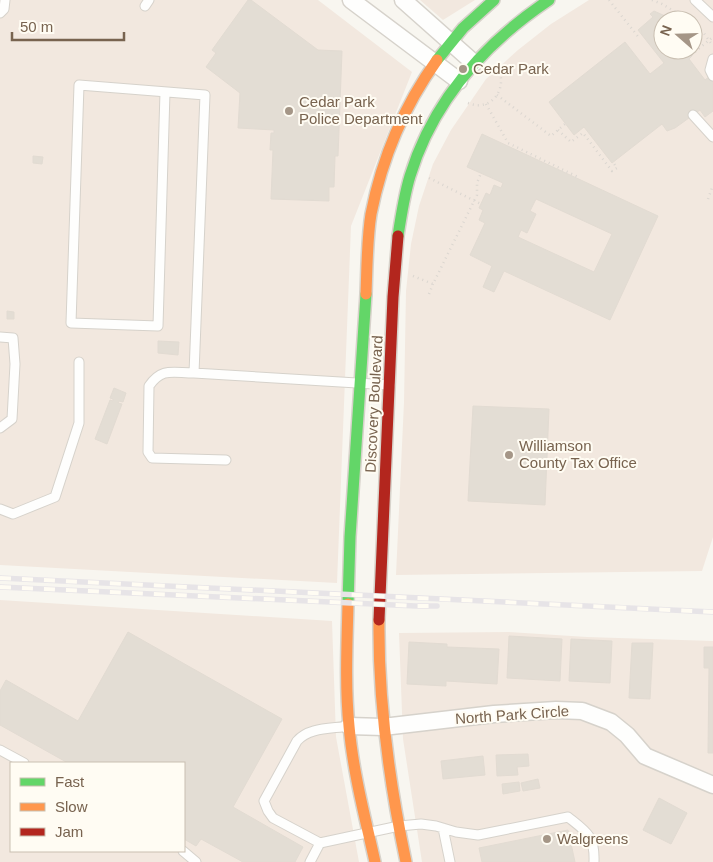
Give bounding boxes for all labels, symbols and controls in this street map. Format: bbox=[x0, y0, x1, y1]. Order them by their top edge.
scale bar bbox=[12, 10, 125, 42]
north arrow bbox=[653, 10, 703, 60]
text: 50 m bbox=[20, 18, 53, 35]
text: N bbox=[657, 23, 675, 38]
place label: Cedar Park bbox=[473, 60, 549, 77]
marker: Cedar Park bbox=[457, 63, 469, 75]
place label: Cedar Park Police Department bbox=[299, 93, 423, 127]
marker: Cedar Park Police Department bbox=[283, 105, 295, 117]
street label: Discovery Boulevard bbox=[361, 335, 386, 473]
place label: Williamson County Tax Office bbox=[519, 437, 637, 471]
marker: Williamson County Tax Office bbox=[503, 449, 515, 461]
street label: North Park Circle bbox=[454, 702, 570, 727]
legend bbox=[10, 762, 185, 852]
text: Fast bbox=[55, 773, 85, 790]
text: Slow bbox=[55, 798, 88, 815]
text: Jam bbox=[55, 823, 83, 840]
place label: Walgreens bbox=[557, 830, 628, 847]
marker: Walgreens bbox=[541, 833, 553, 845]

